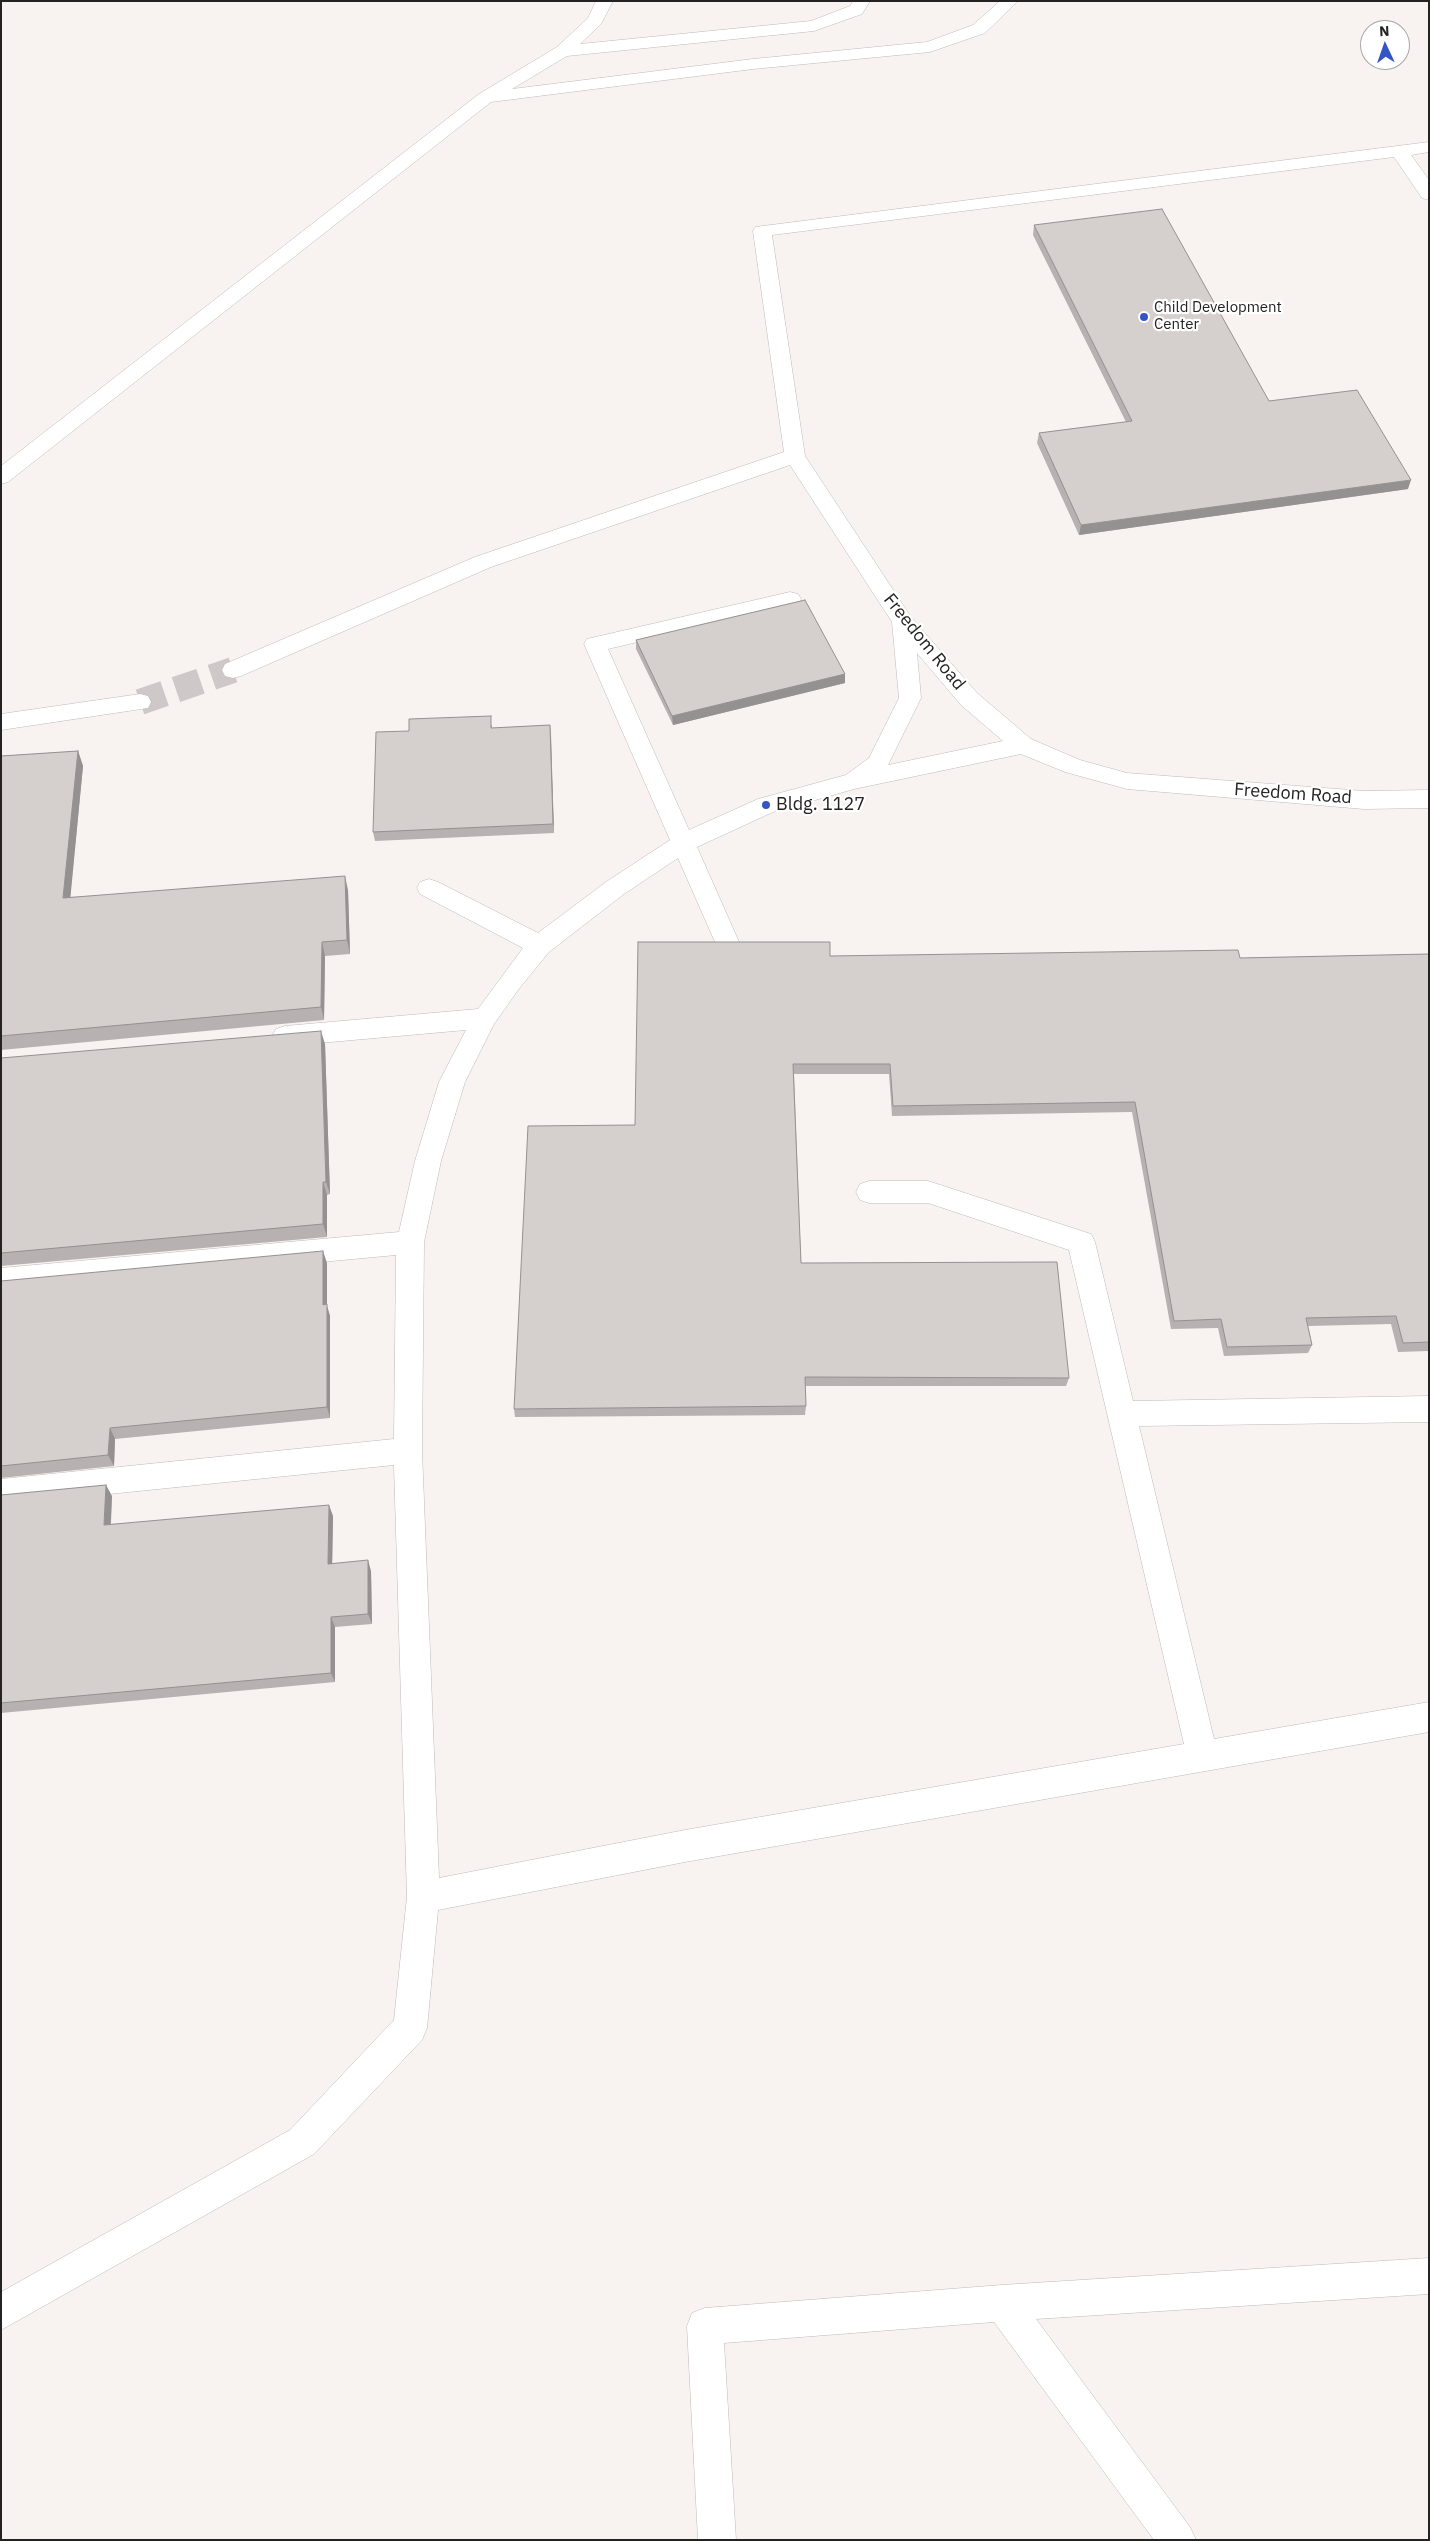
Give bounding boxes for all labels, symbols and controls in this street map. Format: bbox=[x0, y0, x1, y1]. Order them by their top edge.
north arrow bbox=[1360, 20, 1410, 70]
text: N bbox=[1379, 22, 1390, 40]
place label: Child Development Center bbox=[1154, 299, 1282, 334]
marker: Child Development Center bbox=[1138, 311, 1150, 323]
street label: Freedom Road bbox=[879, 589, 969, 695]
street label: Freedom Road bbox=[1233, 779, 1353, 809]
place label: Bldg. 1127 bbox=[776, 794, 865, 816]
marker: Bldg. 1127 bbox=[760, 799, 772, 811]

